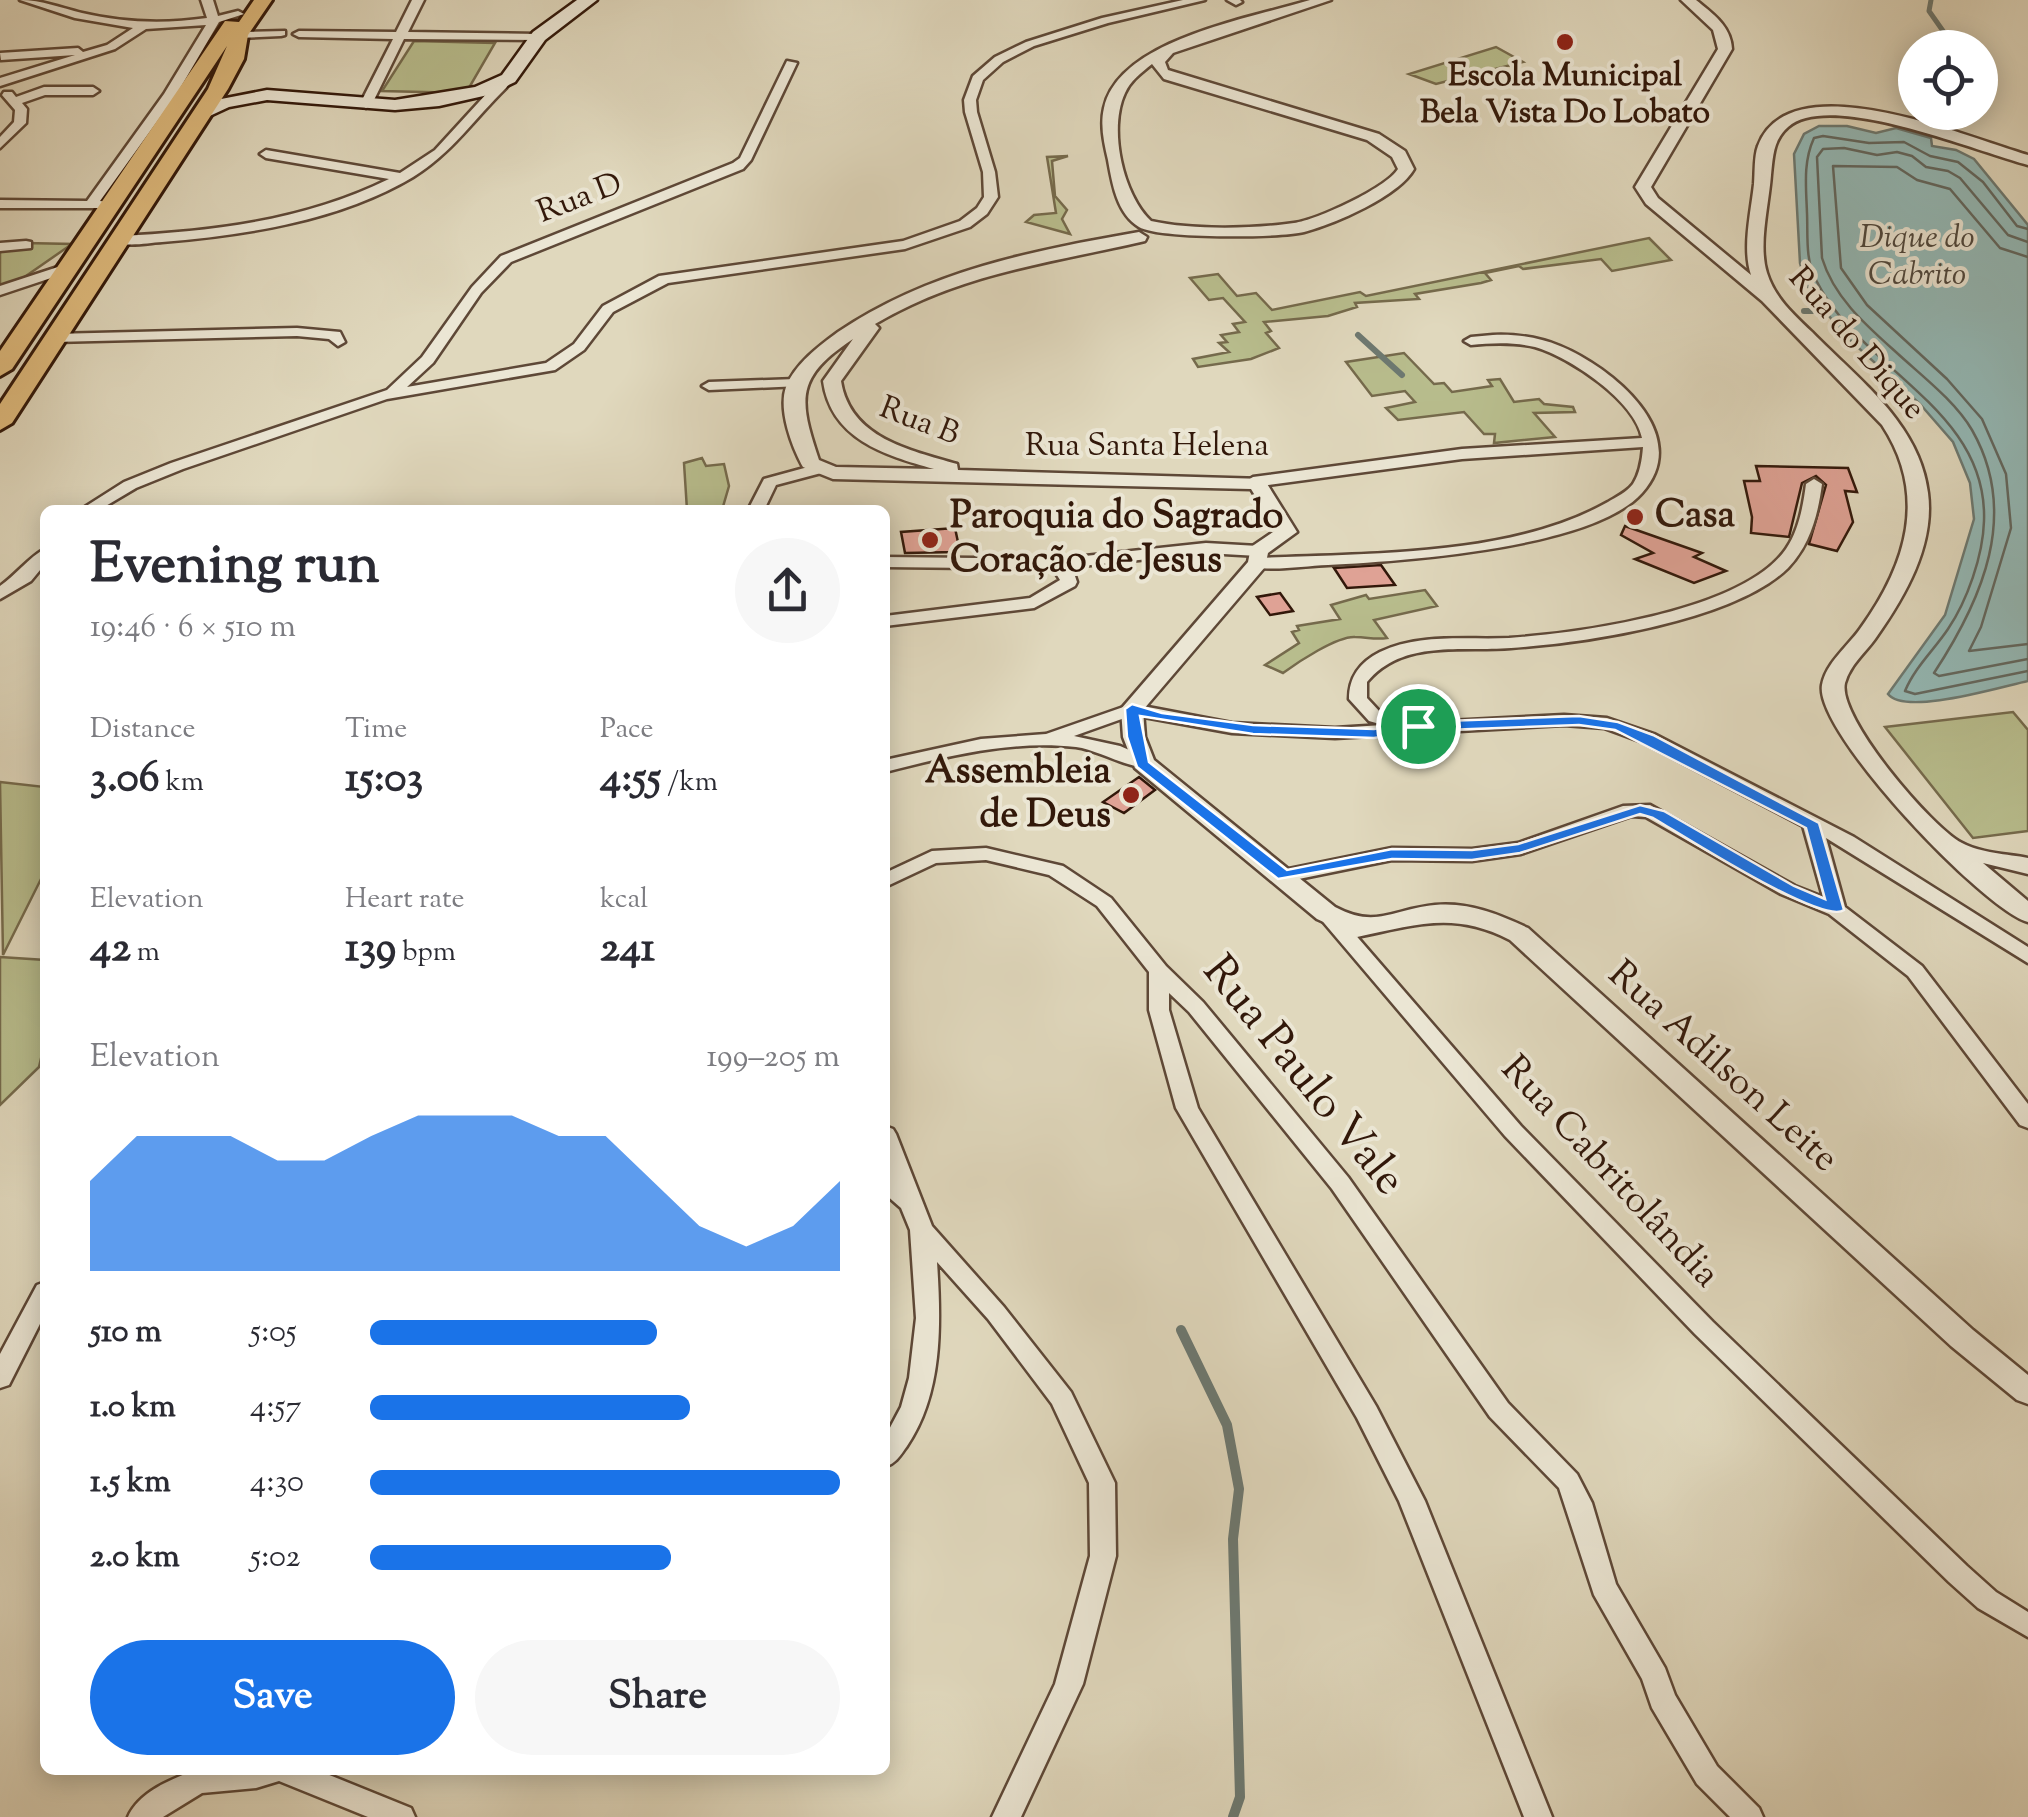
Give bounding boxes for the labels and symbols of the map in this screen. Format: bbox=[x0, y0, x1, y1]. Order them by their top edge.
marker: Escola Municipal Bela Vista Do Lobato bbox=[1554, 31, 1576, 53]
place label: Escola Municipal Bela Vista Do Lobato bbox=[1420, 54, 1710, 137]
street label: Rua D bbox=[531, 162, 629, 236]
water label: Dique do Cabrito bbox=[1860, 216, 1974, 299]
street label: Rua do Dique bbox=[1777, 257, 1935, 431]
street label: Rua B bbox=[872, 386, 966, 458]
street label: Rua Santa Helena bbox=[1025, 424, 1269, 470]
place label: Casa bbox=[1655, 490, 1736, 544]
place label: Paroquia do Sagrado Coração de Jesus bbox=[950, 491, 1283, 589]
marker: Casa bbox=[1624, 506, 1646, 528]
marker: Paroquia do Sagrado Coração de Jesus bbox=[919, 529, 941, 551]
pin bbox=[1376, 684, 1461, 769]
place label: Assembleia de Deus bbox=[925, 746, 1111, 844]
marker: Assembleia de Deus bbox=[1120, 784, 1142, 806]
street label: Rua Paulo Vale bbox=[1185, 943, 1419, 1211]
street label: Rua Adilson Leite bbox=[1595, 950, 1849, 1186]
street label: Rua Cabritolândia bbox=[1487, 1045, 1731, 1301]

